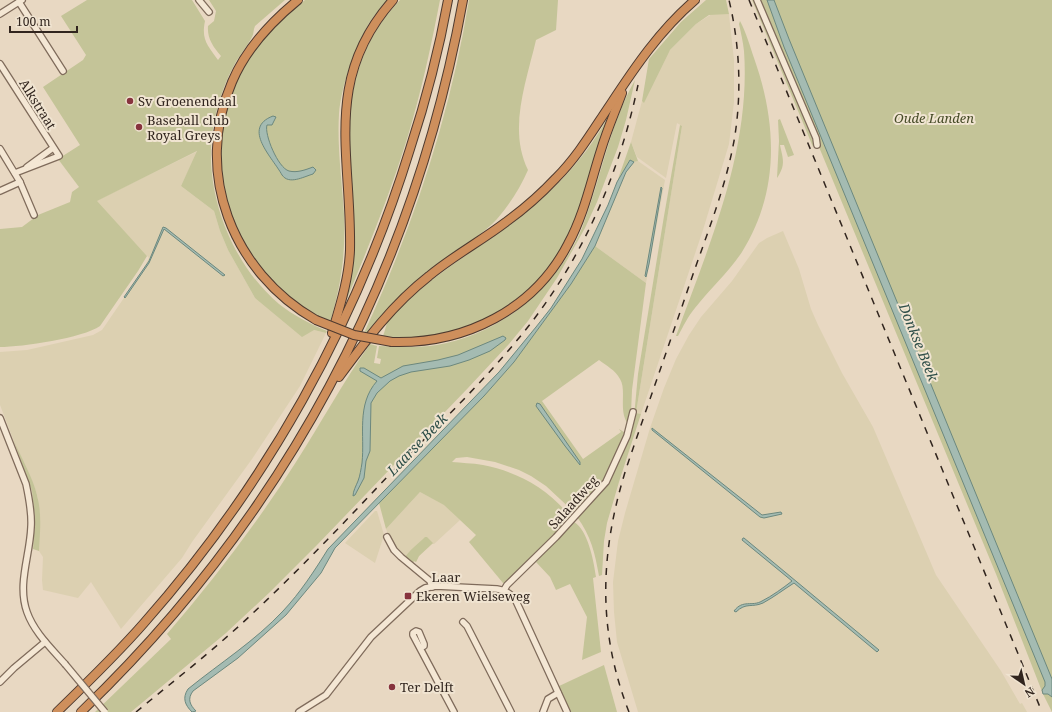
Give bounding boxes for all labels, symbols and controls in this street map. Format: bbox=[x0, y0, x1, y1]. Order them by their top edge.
scale bar bbox=[10, 8, 77, 34]
text: 100 m bbox=[16, 13, 51, 30]
street label: Alkstraat bbox=[15, 75, 61, 133]
place label: Sv Groenendaal bbox=[138, 92, 236, 110]
marker: Sv Groenendaal bbox=[125, 96, 135, 106]
park label: Oude Landen bbox=[894, 109, 974, 127]
place label: Baseball club Royal Greys bbox=[147, 111, 229, 144]
marker: Baseball club Royal Greys bbox=[134, 122, 144, 132]
water label: Donkse Beek bbox=[894, 299, 944, 385]
water label: Laarse Beek bbox=[382, 408, 452, 480]
street label: Salaadweg bbox=[544, 471, 602, 533]
street label: Laar bbox=[432, 568, 460, 586]
place label: Ekeren Wielseweg bbox=[416, 587, 530, 605]
marker: Ekeren Wielseweg bbox=[403, 591, 413, 601]
north arrow bbox=[1004, 664, 1044, 704]
place label: Ter Delft bbox=[400, 678, 454, 696]
marker: Ter Delft bbox=[387, 682, 397, 692]
text: N bbox=[1022, 684, 1038, 702]

